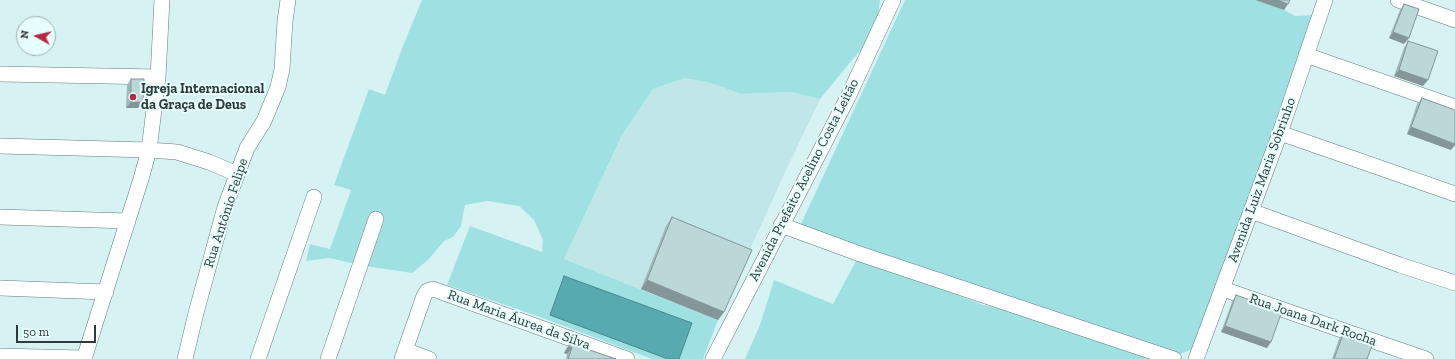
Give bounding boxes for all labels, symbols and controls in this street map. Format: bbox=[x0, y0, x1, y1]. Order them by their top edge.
north arrow bbox=[16, 16, 56, 56]
text: N bbox=[18, 29, 32, 39]
street label: Avenida Prefeito Acelino Costa Leitão bbox=[745, 76, 863, 284]
place label: Igreja Internacional da Graça de Deus bbox=[141, 81, 264, 114]
marker: Igreja Internacional da Graça de Deus bbox=[128, 92, 138, 102]
street label: Avenida Luiz Maria Sobrinho bbox=[1224, 95, 1300, 265]
street label: Rua Antônio Felipe bbox=[200, 156, 252, 270]
street label: Rua Maria Áurea da Silva bbox=[445, 286, 593, 354]
street label: Rua Joana Dark Rocha bbox=[1247, 290, 1379, 350]
scale bar bbox=[18, 317, 98, 343]
text: 50 m bbox=[23, 325, 49, 339]

